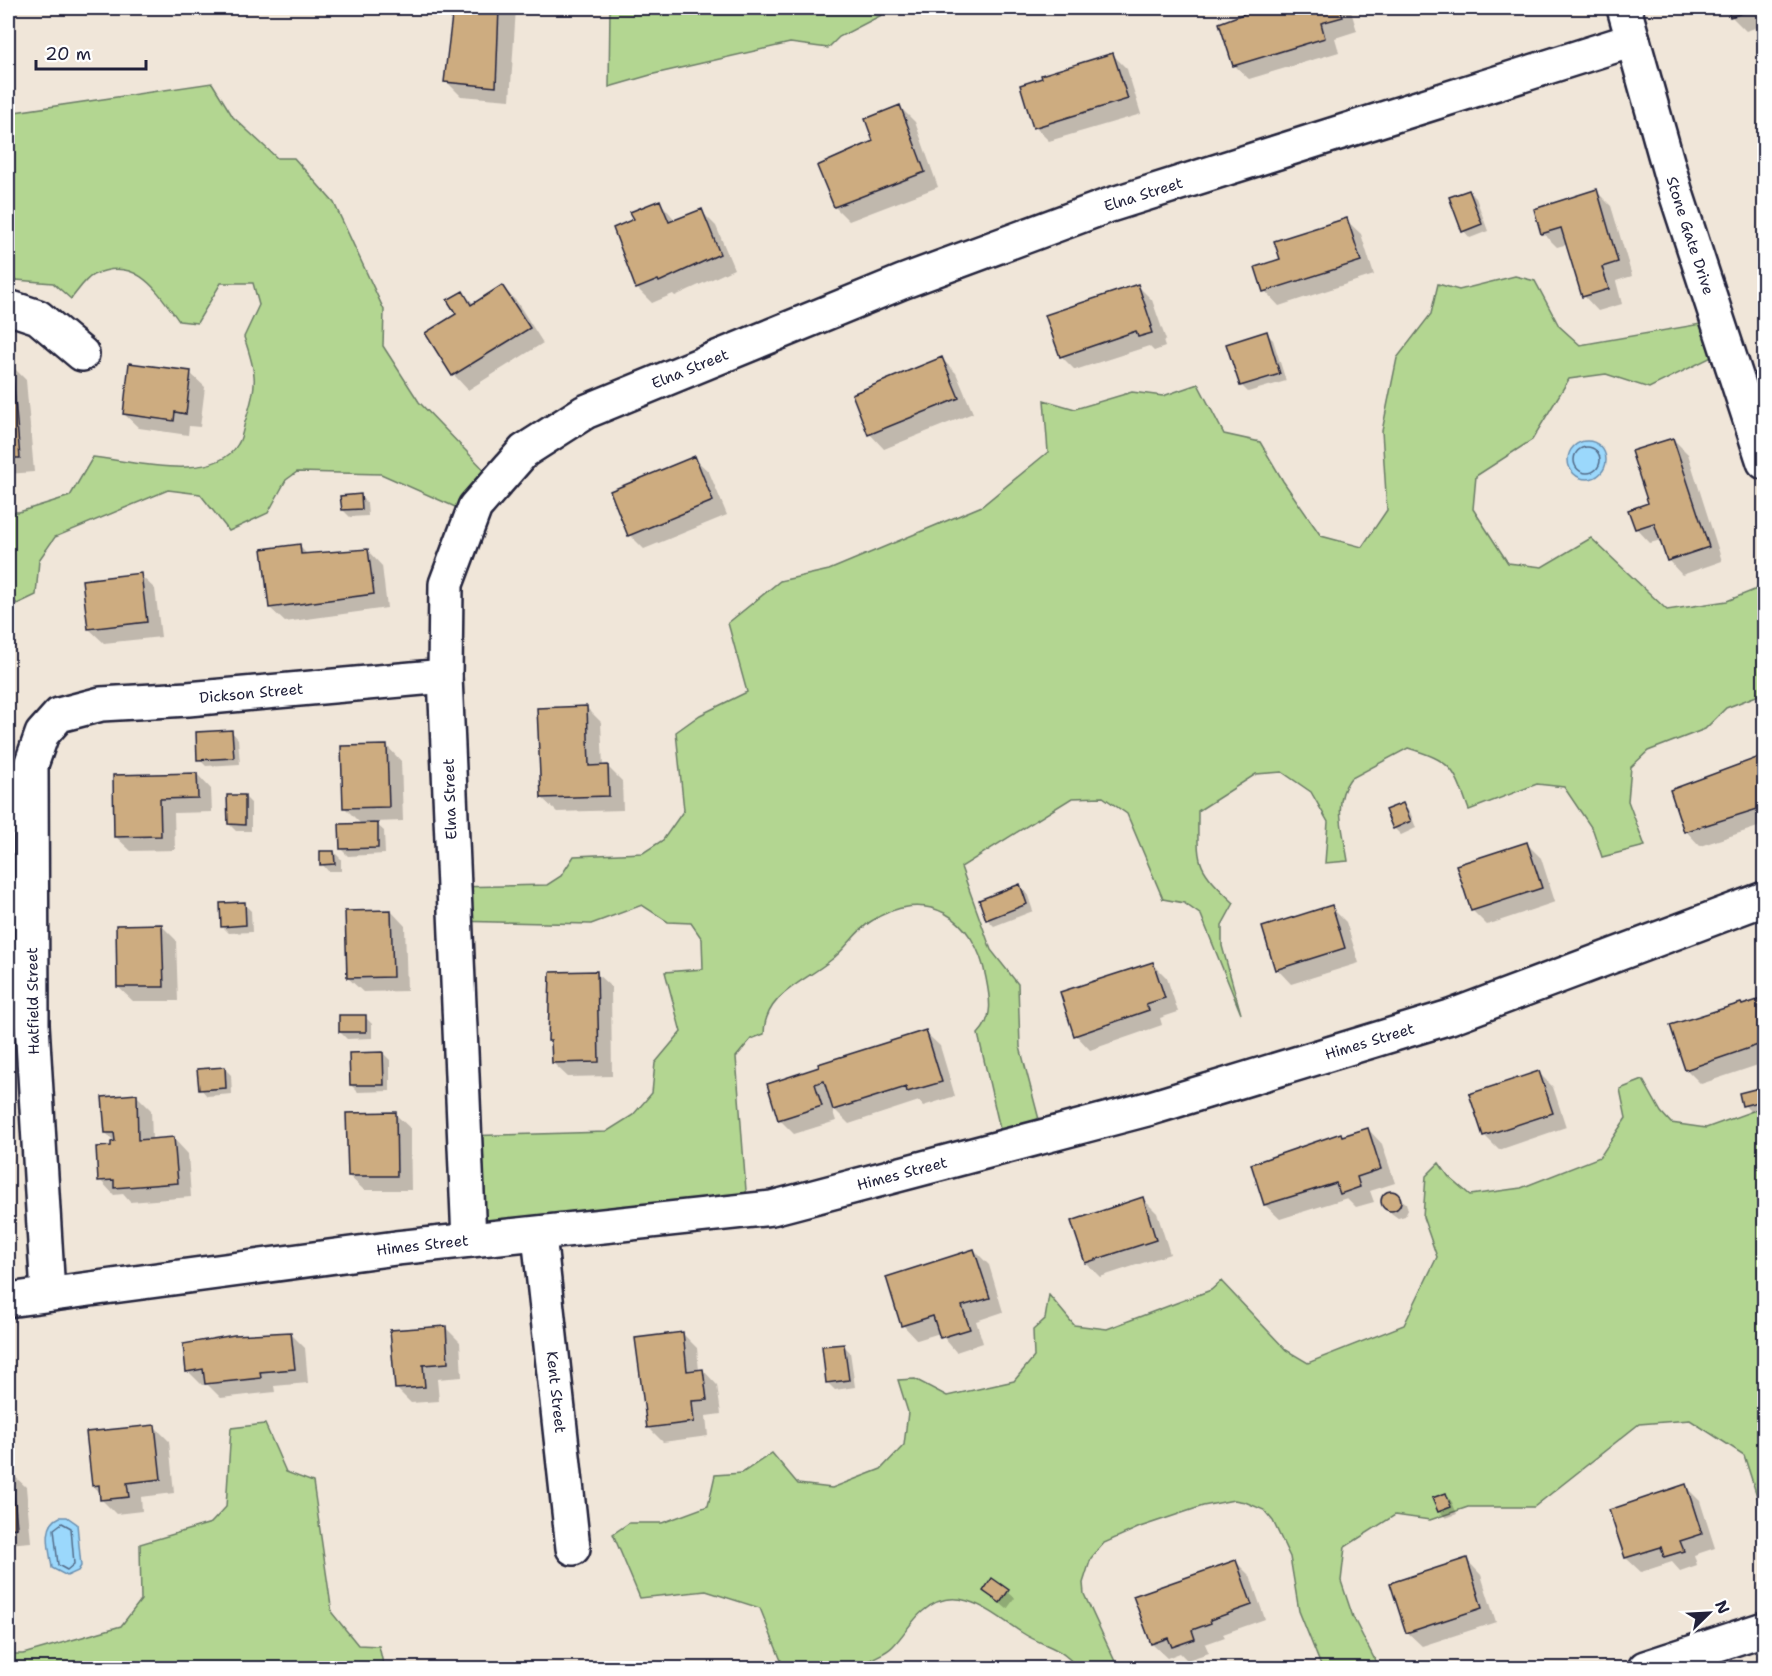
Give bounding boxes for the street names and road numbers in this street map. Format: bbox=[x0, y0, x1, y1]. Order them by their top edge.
street label: Elna Street bbox=[1102, 173, 1185, 216]
street label: Stone Gate Drive bbox=[1662, 174, 1719, 297]
street label: Elna Street bbox=[648, 344, 731, 394]
street label: Dickson Street bbox=[198, 679, 304, 708]
street label: Elna Street bbox=[439, 758, 461, 840]
street label: Hatfield Street bbox=[22, 947, 44, 1055]
street label: Himes Street bbox=[1322, 1018, 1417, 1065]
street label: Himes Street bbox=[855, 1152, 949, 1195]
street label: Himes Street bbox=[375, 1230, 470, 1261]
street label: Kent Street bbox=[542, 1350, 570, 1434]

